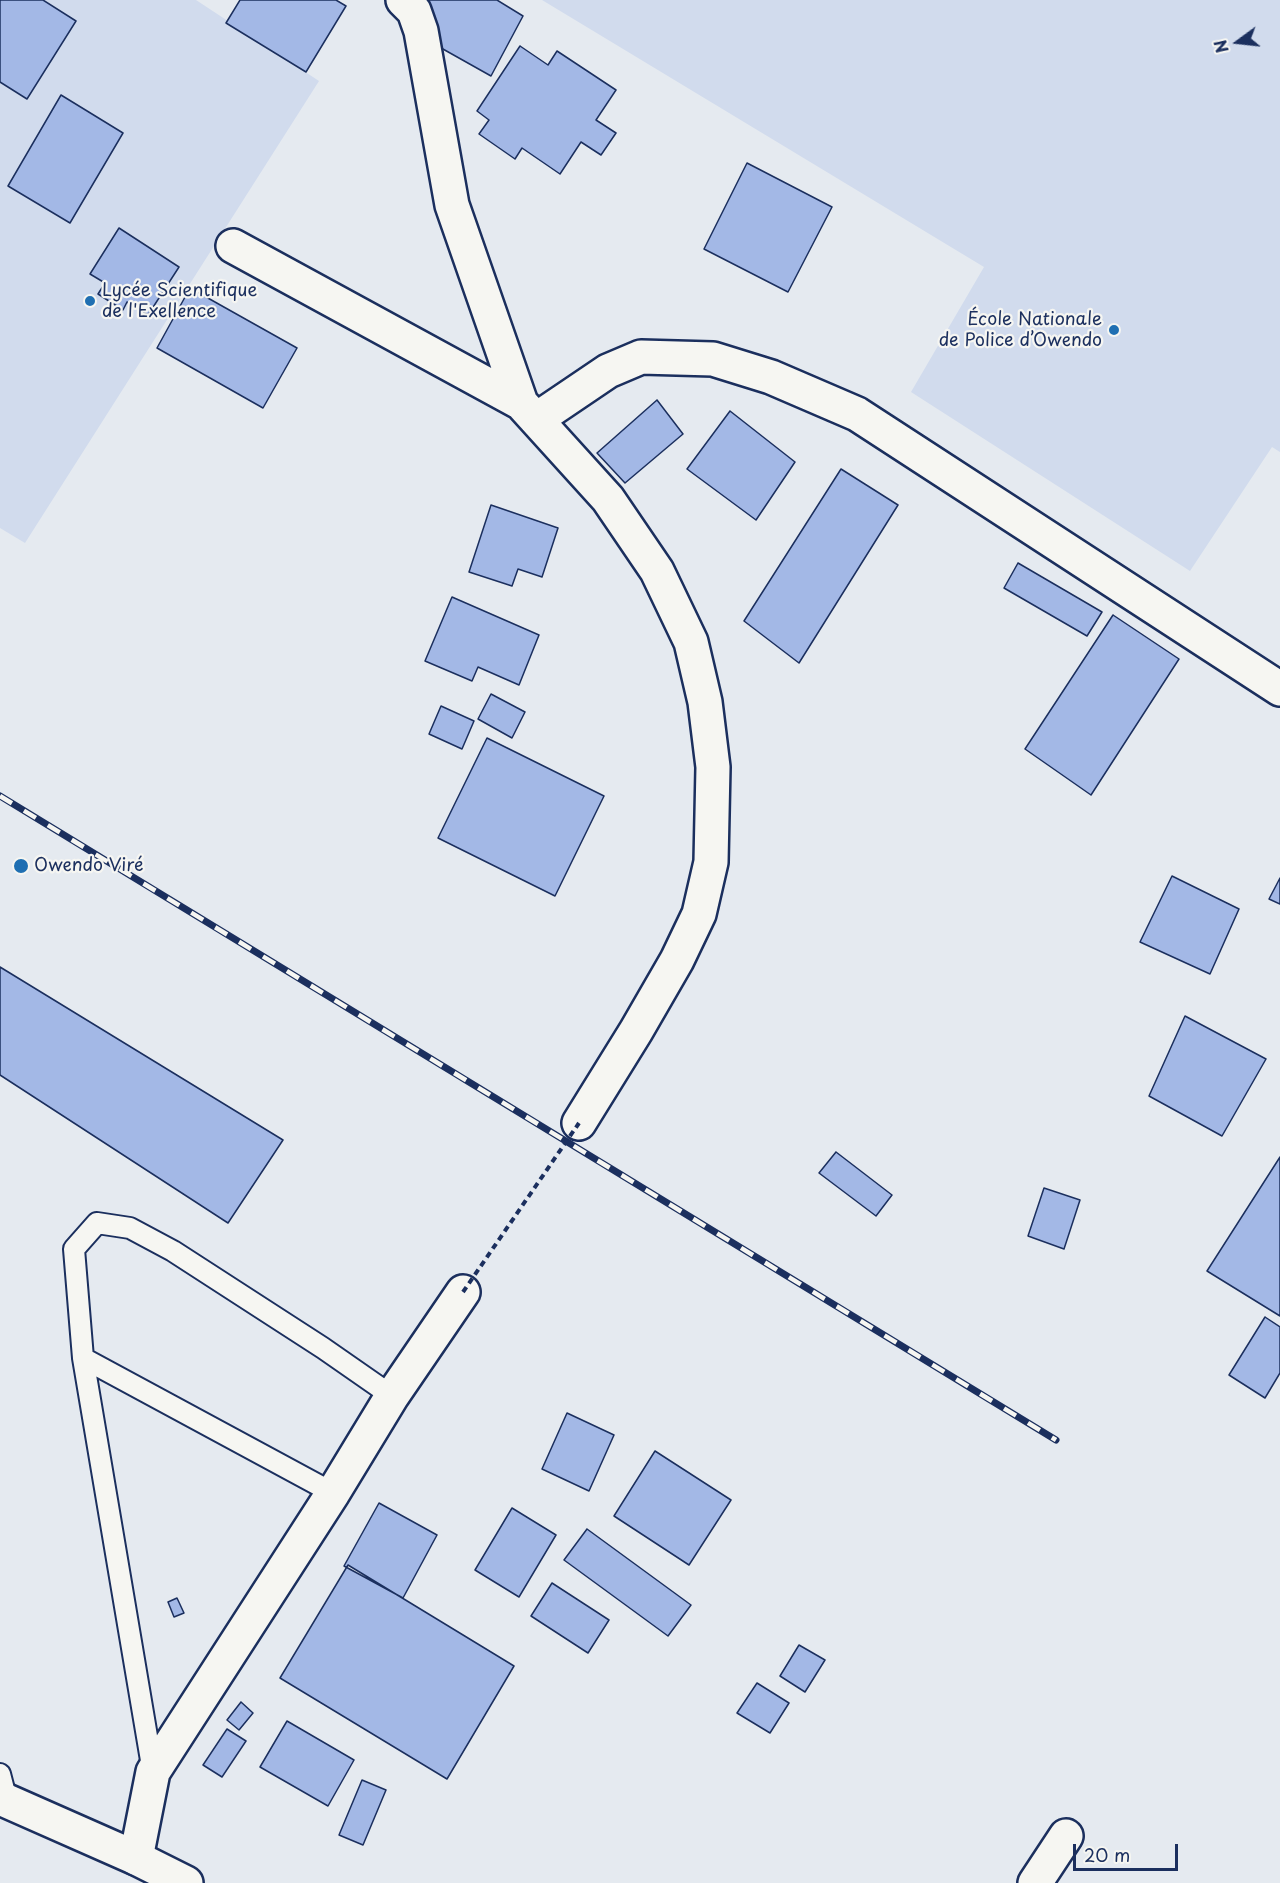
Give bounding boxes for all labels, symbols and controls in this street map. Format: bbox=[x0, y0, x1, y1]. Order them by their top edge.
north arrow bbox=[1208, 12, 1268, 72]
text: N bbox=[1207, 37, 1234, 56]
place label: Lycée Scientifique de l'Exellence bbox=[102, 280, 257, 322]
marker: Lycée Scientifique de l'Exellence bbox=[83, 294, 97, 308]
place label: École Nationale de Police d’Owendo bbox=[939, 309, 1102, 352]
marker: École Nationale de Police d’Owendo bbox=[1107, 323, 1121, 337]
place label: Owendo Viré bbox=[34, 855, 144, 877]
marker: Owendo Viré bbox=[12, 857, 30, 875]
scale bar bbox=[1076, 1832, 1181, 1870]
text: 20 m bbox=[1084, 1841, 1130, 1868]

